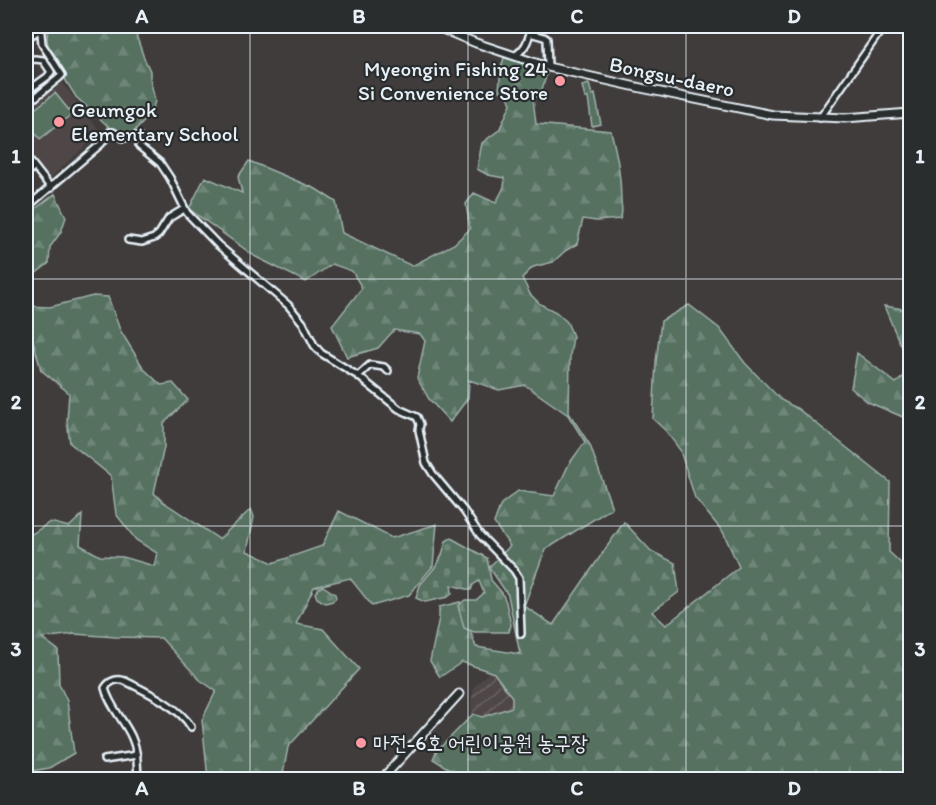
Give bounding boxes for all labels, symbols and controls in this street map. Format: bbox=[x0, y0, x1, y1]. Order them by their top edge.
text: A bbox=[135, 4, 149, 28]
text: B bbox=[353, 4, 366, 28]
text: C bbox=[571, 4, 584, 28]
text: D bbox=[787, 4, 801, 28]
street label: Bongsu-daero bbox=[607, 51, 737, 102]
place label: Myeongin Fishing 24 Si Convenience Store bbox=[358, 56, 548, 105]
marker: Myeongin Fishing 24 Si Convenience Store bbox=[553, 74, 567, 88]
place label: Geumgok Elementary School bbox=[71, 97, 239, 146]
marker: Geumgok Elementary School bbox=[52, 115, 66, 129]
text: 1 bbox=[11, 144, 21, 168]
text: 1 bbox=[915, 144, 925, 168]
text: 2 bbox=[11, 390, 22, 414]
text: 2 bbox=[915, 390, 926, 414]
text: 3 bbox=[11, 637, 22, 661]
text: 3 bbox=[915, 637, 926, 661]
place label: 마전-6호 어린이공원 농구장 bbox=[373, 730, 588, 755]
marker: 마전-6호 어린이공원 농구장 bbox=[354, 736, 368, 750]
text: A bbox=[135, 776, 149, 800]
text: B bbox=[353, 776, 366, 800]
text: C bbox=[571, 776, 584, 800]
text: D bbox=[787, 776, 801, 800]

